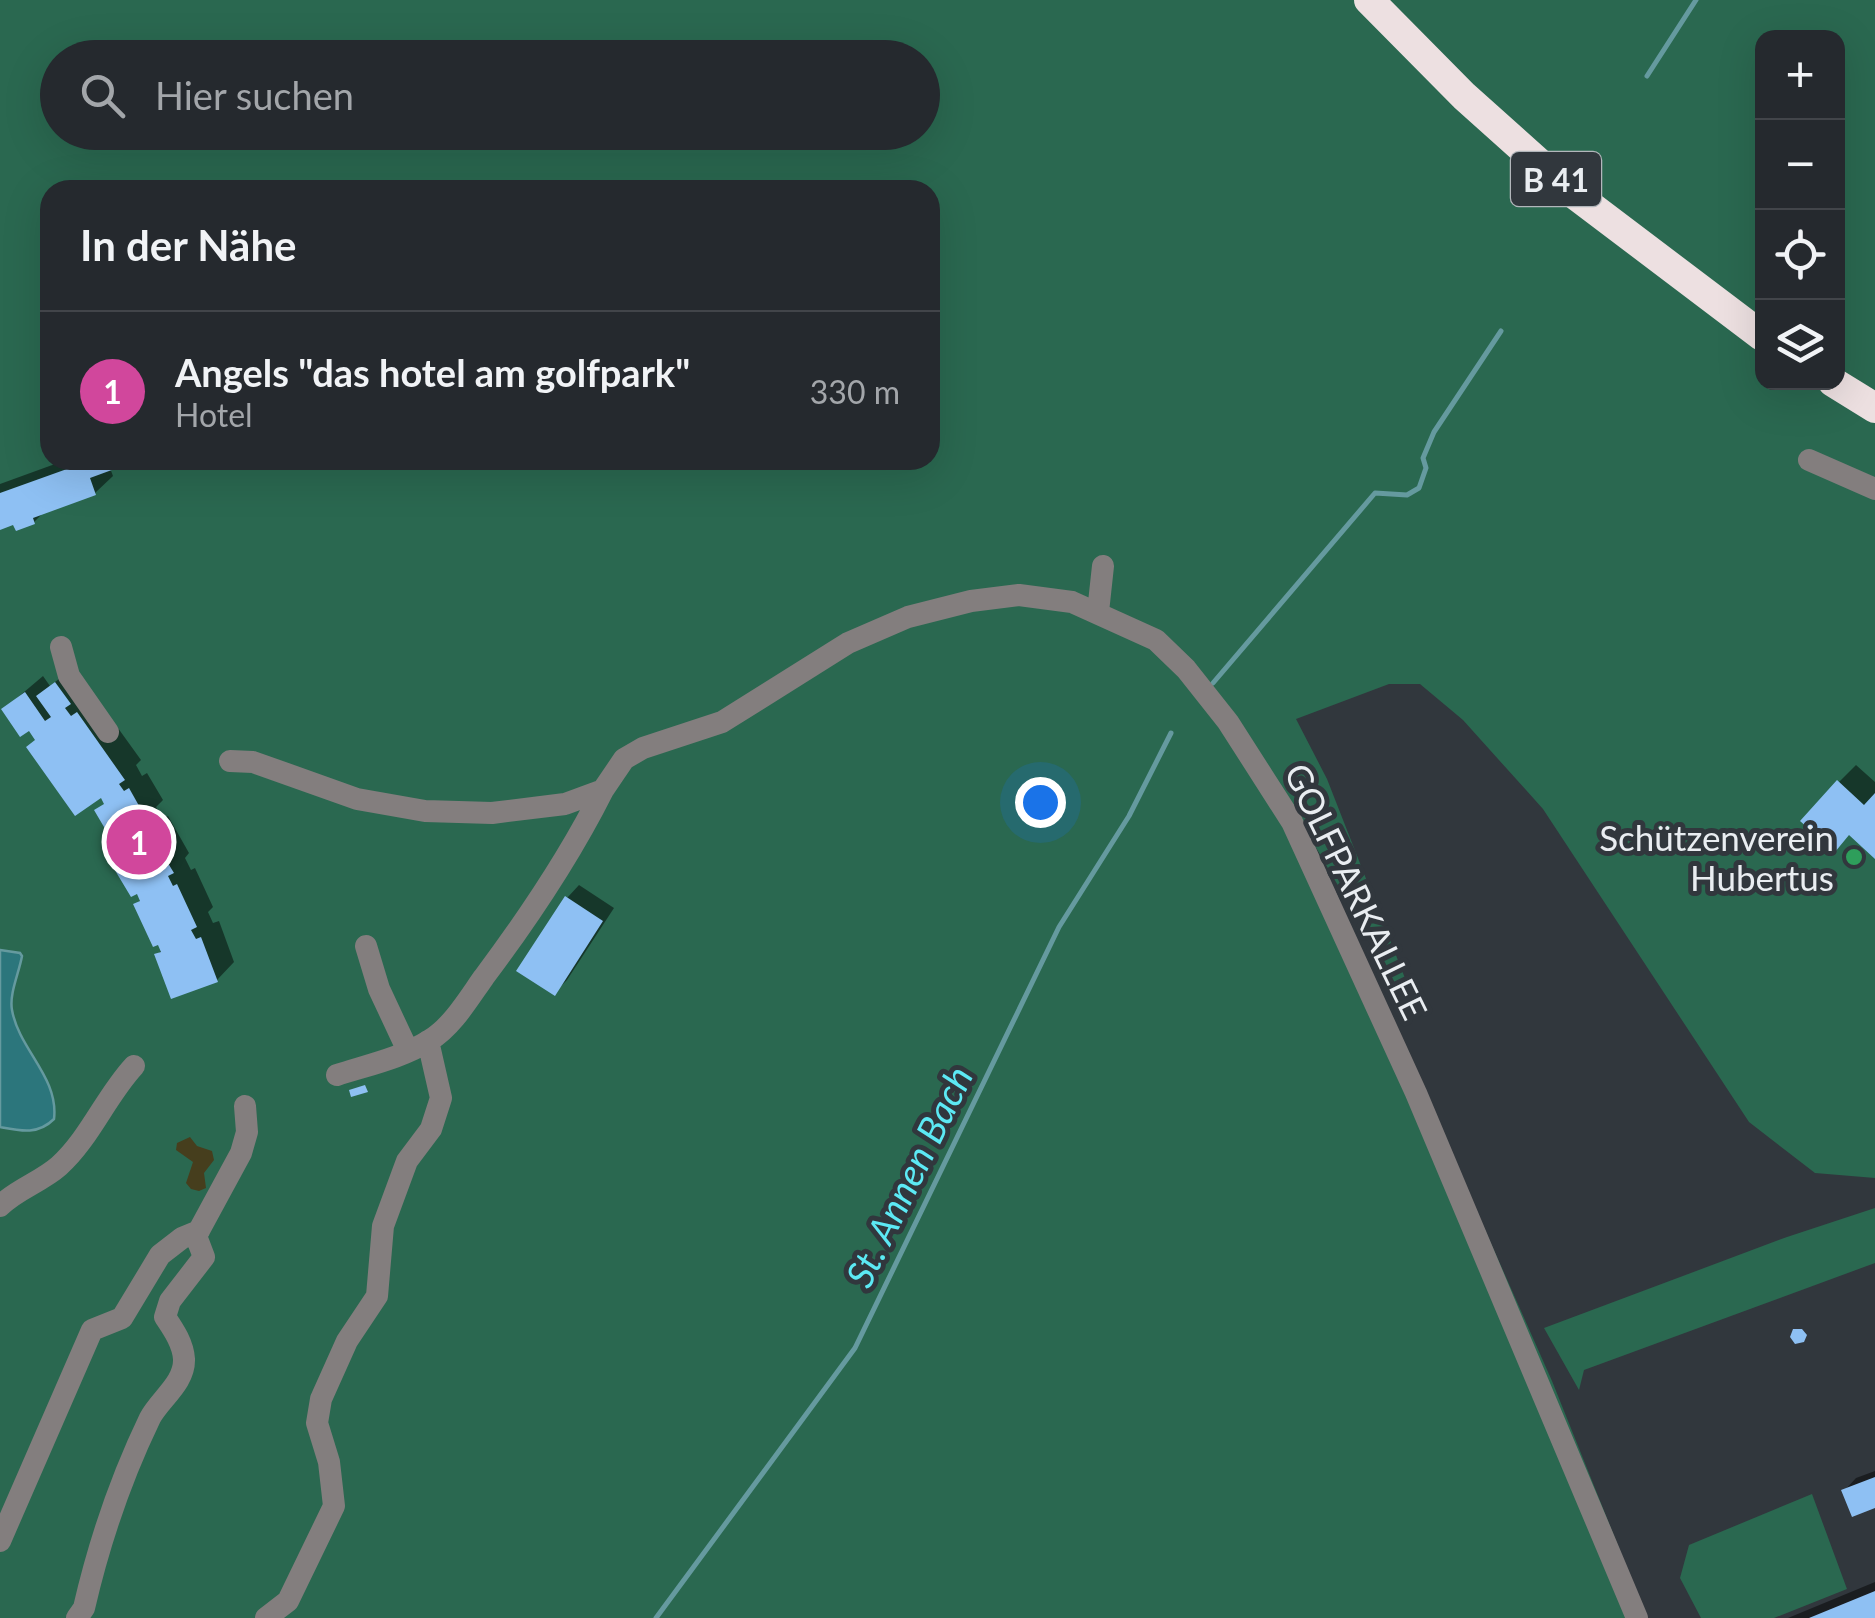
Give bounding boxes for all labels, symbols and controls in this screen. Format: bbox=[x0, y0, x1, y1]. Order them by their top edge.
map controls bbox=[1755, 30, 1845, 390]
button: + bbox=[1755, 30, 1845, 120]
search box bbox=[40, 40, 940, 150]
icon: search bbox=[75, 68, 130, 123]
text: Hier suchen bbox=[155, 72, 354, 118]
button: − bbox=[1755, 120, 1845, 210]
road number: B 41 bbox=[1511, 152, 1601, 206]
button: locate bbox=[1755, 210, 1845, 300]
text: In der Nähe bbox=[80, 220, 297, 270]
button: layers bbox=[1755, 300, 1845, 390]
text: Angels "das hotel am golfpark" bbox=[175, 349, 690, 395]
text: 1 bbox=[103, 372, 122, 411]
text: 330 m bbox=[810, 372, 900, 411]
text: Hotel bbox=[175, 395, 253, 434]
street label: GOLFPARKALLEE bbox=[1277, 756, 1437, 1026]
your location bbox=[1015, 777, 1066, 828]
pin: 1 bbox=[106, 804, 172, 880]
place label: Schützenverein Hubertus bbox=[1599, 816, 1834, 898]
marker: Schützenverein Hubertus bbox=[1843, 846, 1865, 868]
water label: St. Annen Bach bbox=[835, 1058, 981, 1294]

